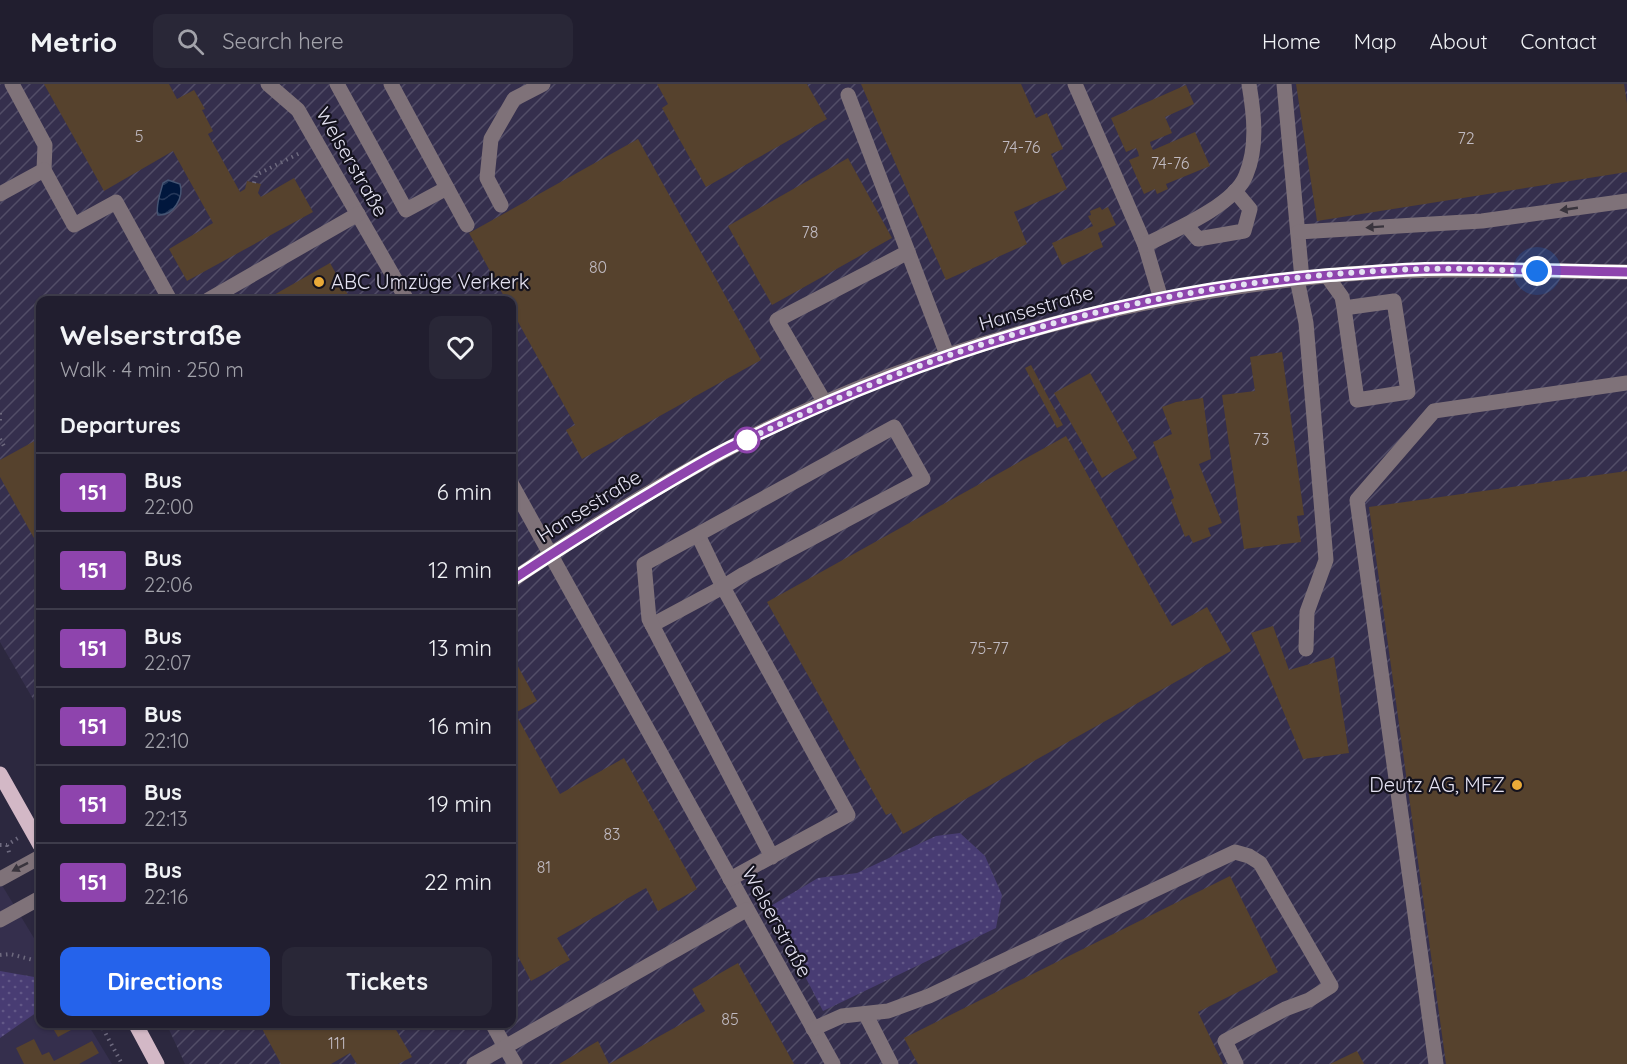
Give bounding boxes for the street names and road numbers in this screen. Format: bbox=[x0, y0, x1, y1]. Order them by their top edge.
street label: Welserstraße bbox=[311, 102, 394, 221]
street label: Hansestraße bbox=[976, 279, 1096, 336]
street label: Hansestraße bbox=[532, 464, 645, 547]
street label: Welserstraße bbox=[737, 862, 818, 981]

